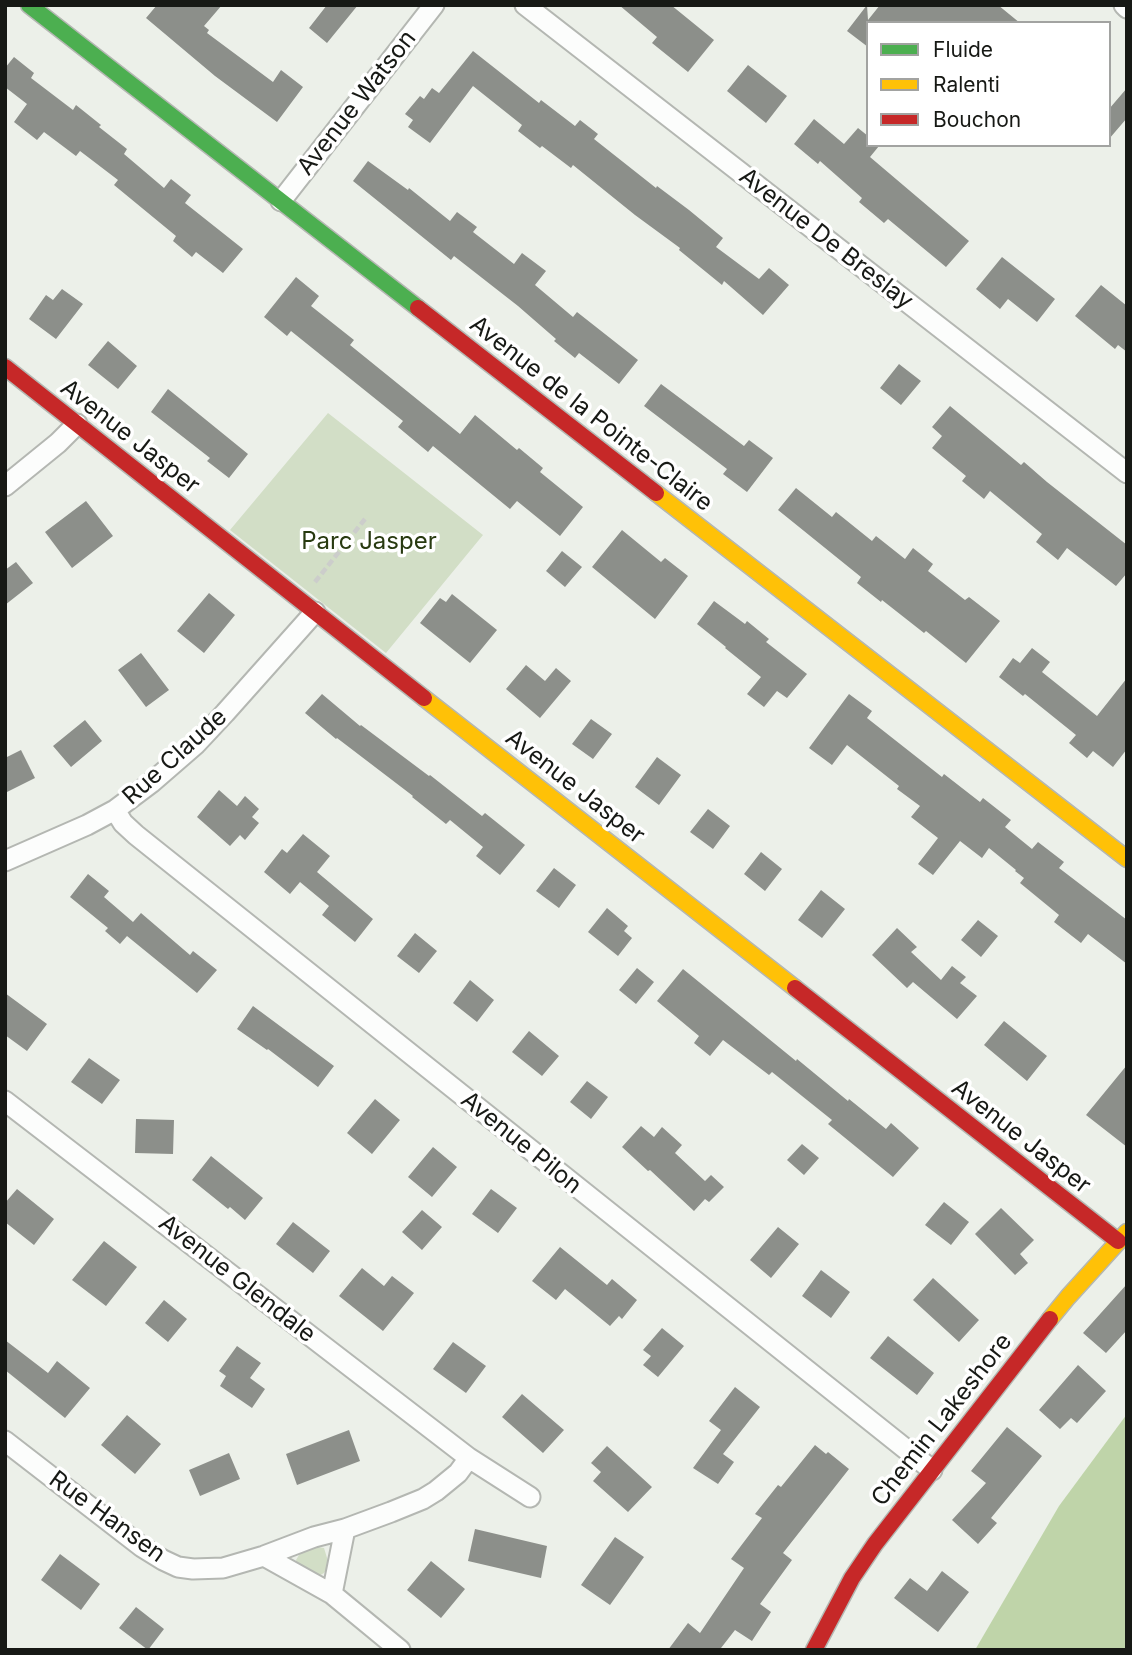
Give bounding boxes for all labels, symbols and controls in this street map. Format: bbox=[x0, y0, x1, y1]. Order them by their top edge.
legend bbox=[866, 21, 1111, 147]
street label: Avenue Watson bbox=[292, 25, 422, 181]
text: Fluide bbox=[933, 37, 993, 62]
text: Ralenti bbox=[933, 72, 1000, 97]
text: Bouchon bbox=[933, 107, 1021, 132]
street label: Avenue De Breslay bbox=[733, 162, 919, 316]
street label: Avenue de la Pointe-Claire bbox=[464, 310, 718, 518]
street label: Avenue Jasper bbox=[55, 374, 205, 500]
park label: Parc Jasper bbox=[301, 528, 437, 556]
street label: Rue Claude bbox=[117, 703, 233, 811]
street label: Avenue Jasper bbox=[500, 724, 650, 850]
street label: Avenue Jasper bbox=[946, 1074, 1096, 1200]
street label: Avenue Pilon bbox=[455, 1086, 587, 1200]
street label: Avenue Glendale bbox=[153, 1209, 321, 1349]
street label: Chemin Lakeshore bbox=[866, 1328, 1018, 1512]
street label: Rue Hansen bbox=[43, 1465, 171, 1569]

